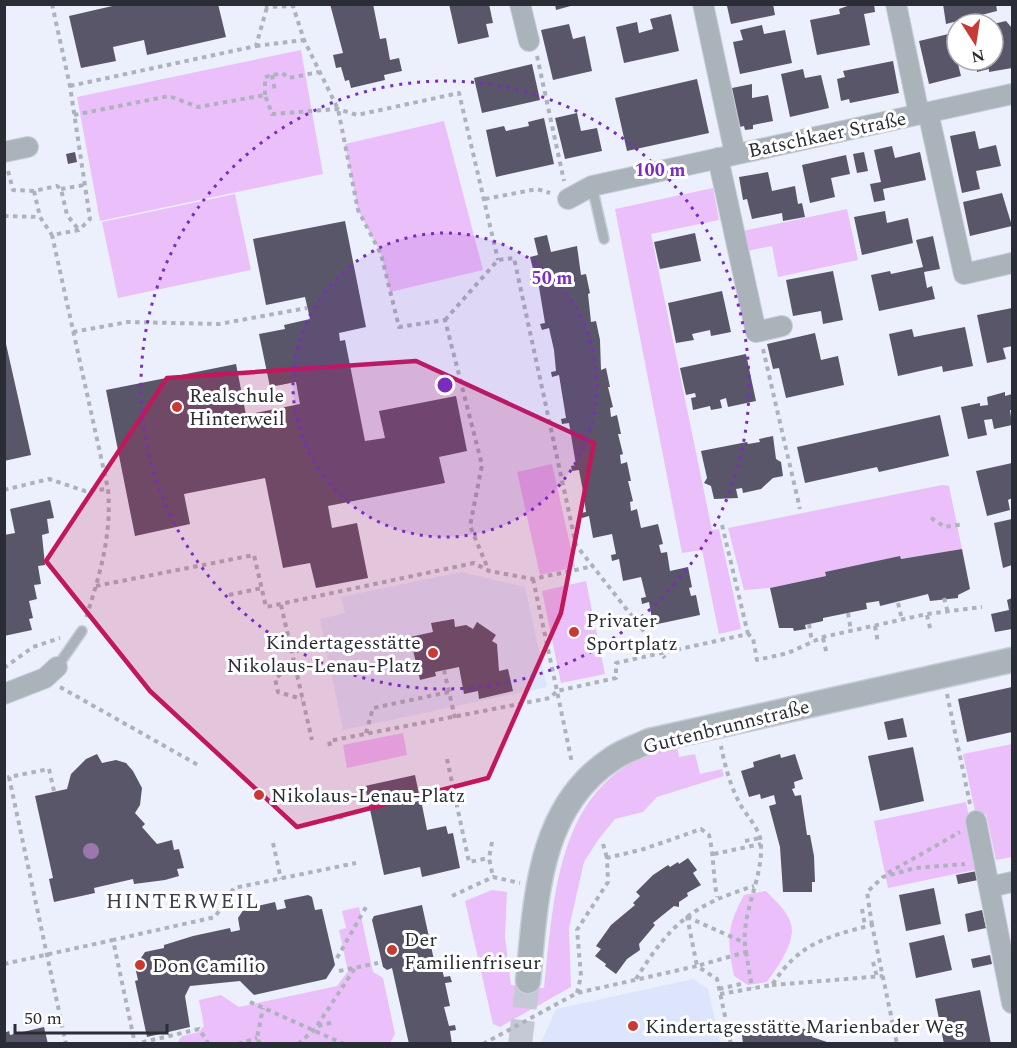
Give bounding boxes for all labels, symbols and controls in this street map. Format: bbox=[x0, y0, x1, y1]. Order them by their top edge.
north arrow bbox=[945, 12, 1005, 72]
text: N bbox=[969, 43, 987, 69]
street label: Batschkaer Straße bbox=[745, 104, 909, 166]
text: 100 m bbox=[634, 157, 686, 184]
text: 50 m bbox=[532, 265, 572, 292]
centre of rings bbox=[435, 375, 455, 395]
place label: Realschule Hinterweil bbox=[189, 381, 285, 434]
marker: Realschule Hinterweil bbox=[170, 400, 184, 414]
place label: Privater Sportplatz bbox=[586, 606, 678, 659]
marker: Privater Sportplatz bbox=[567, 625, 581, 639]
place label: Kindertagesstätte Nikolaus-Lenau-Platz bbox=[227, 628, 421, 681]
marker: Kindertagesstätte Nikolaus-Lenau-Platz bbox=[426, 646, 440, 660]
street label: Guttenbrunnstraße bbox=[640, 692, 813, 762]
place label: Nikolaus-Lenau-Platz bbox=[271, 781, 465, 811]
marker: Nikolaus-Lenau-Platz bbox=[252, 788, 266, 802]
district label: HINTERWEIL bbox=[106, 886, 260, 918]
place label: Der Familienfriseur bbox=[404, 925, 541, 978]
marker: Der Familienfriseur bbox=[385, 943, 399, 957]
place label: Don Camilio bbox=[152, 951, 266, 981]
marker: Don Camilio bbox=[133, 958, 147, 972]
scale bar bbox=[15, 997, 166, 1035]
text: 50 m bbox=[24, 1005, 62, 1032]
place label: Kindertagesstätte Marienbader Weg bbox=[645, 1012, 965, 1042]
marker: Kindertagesstätte Marienbader Weg bbox=[626, 1019, 640, 1033]

